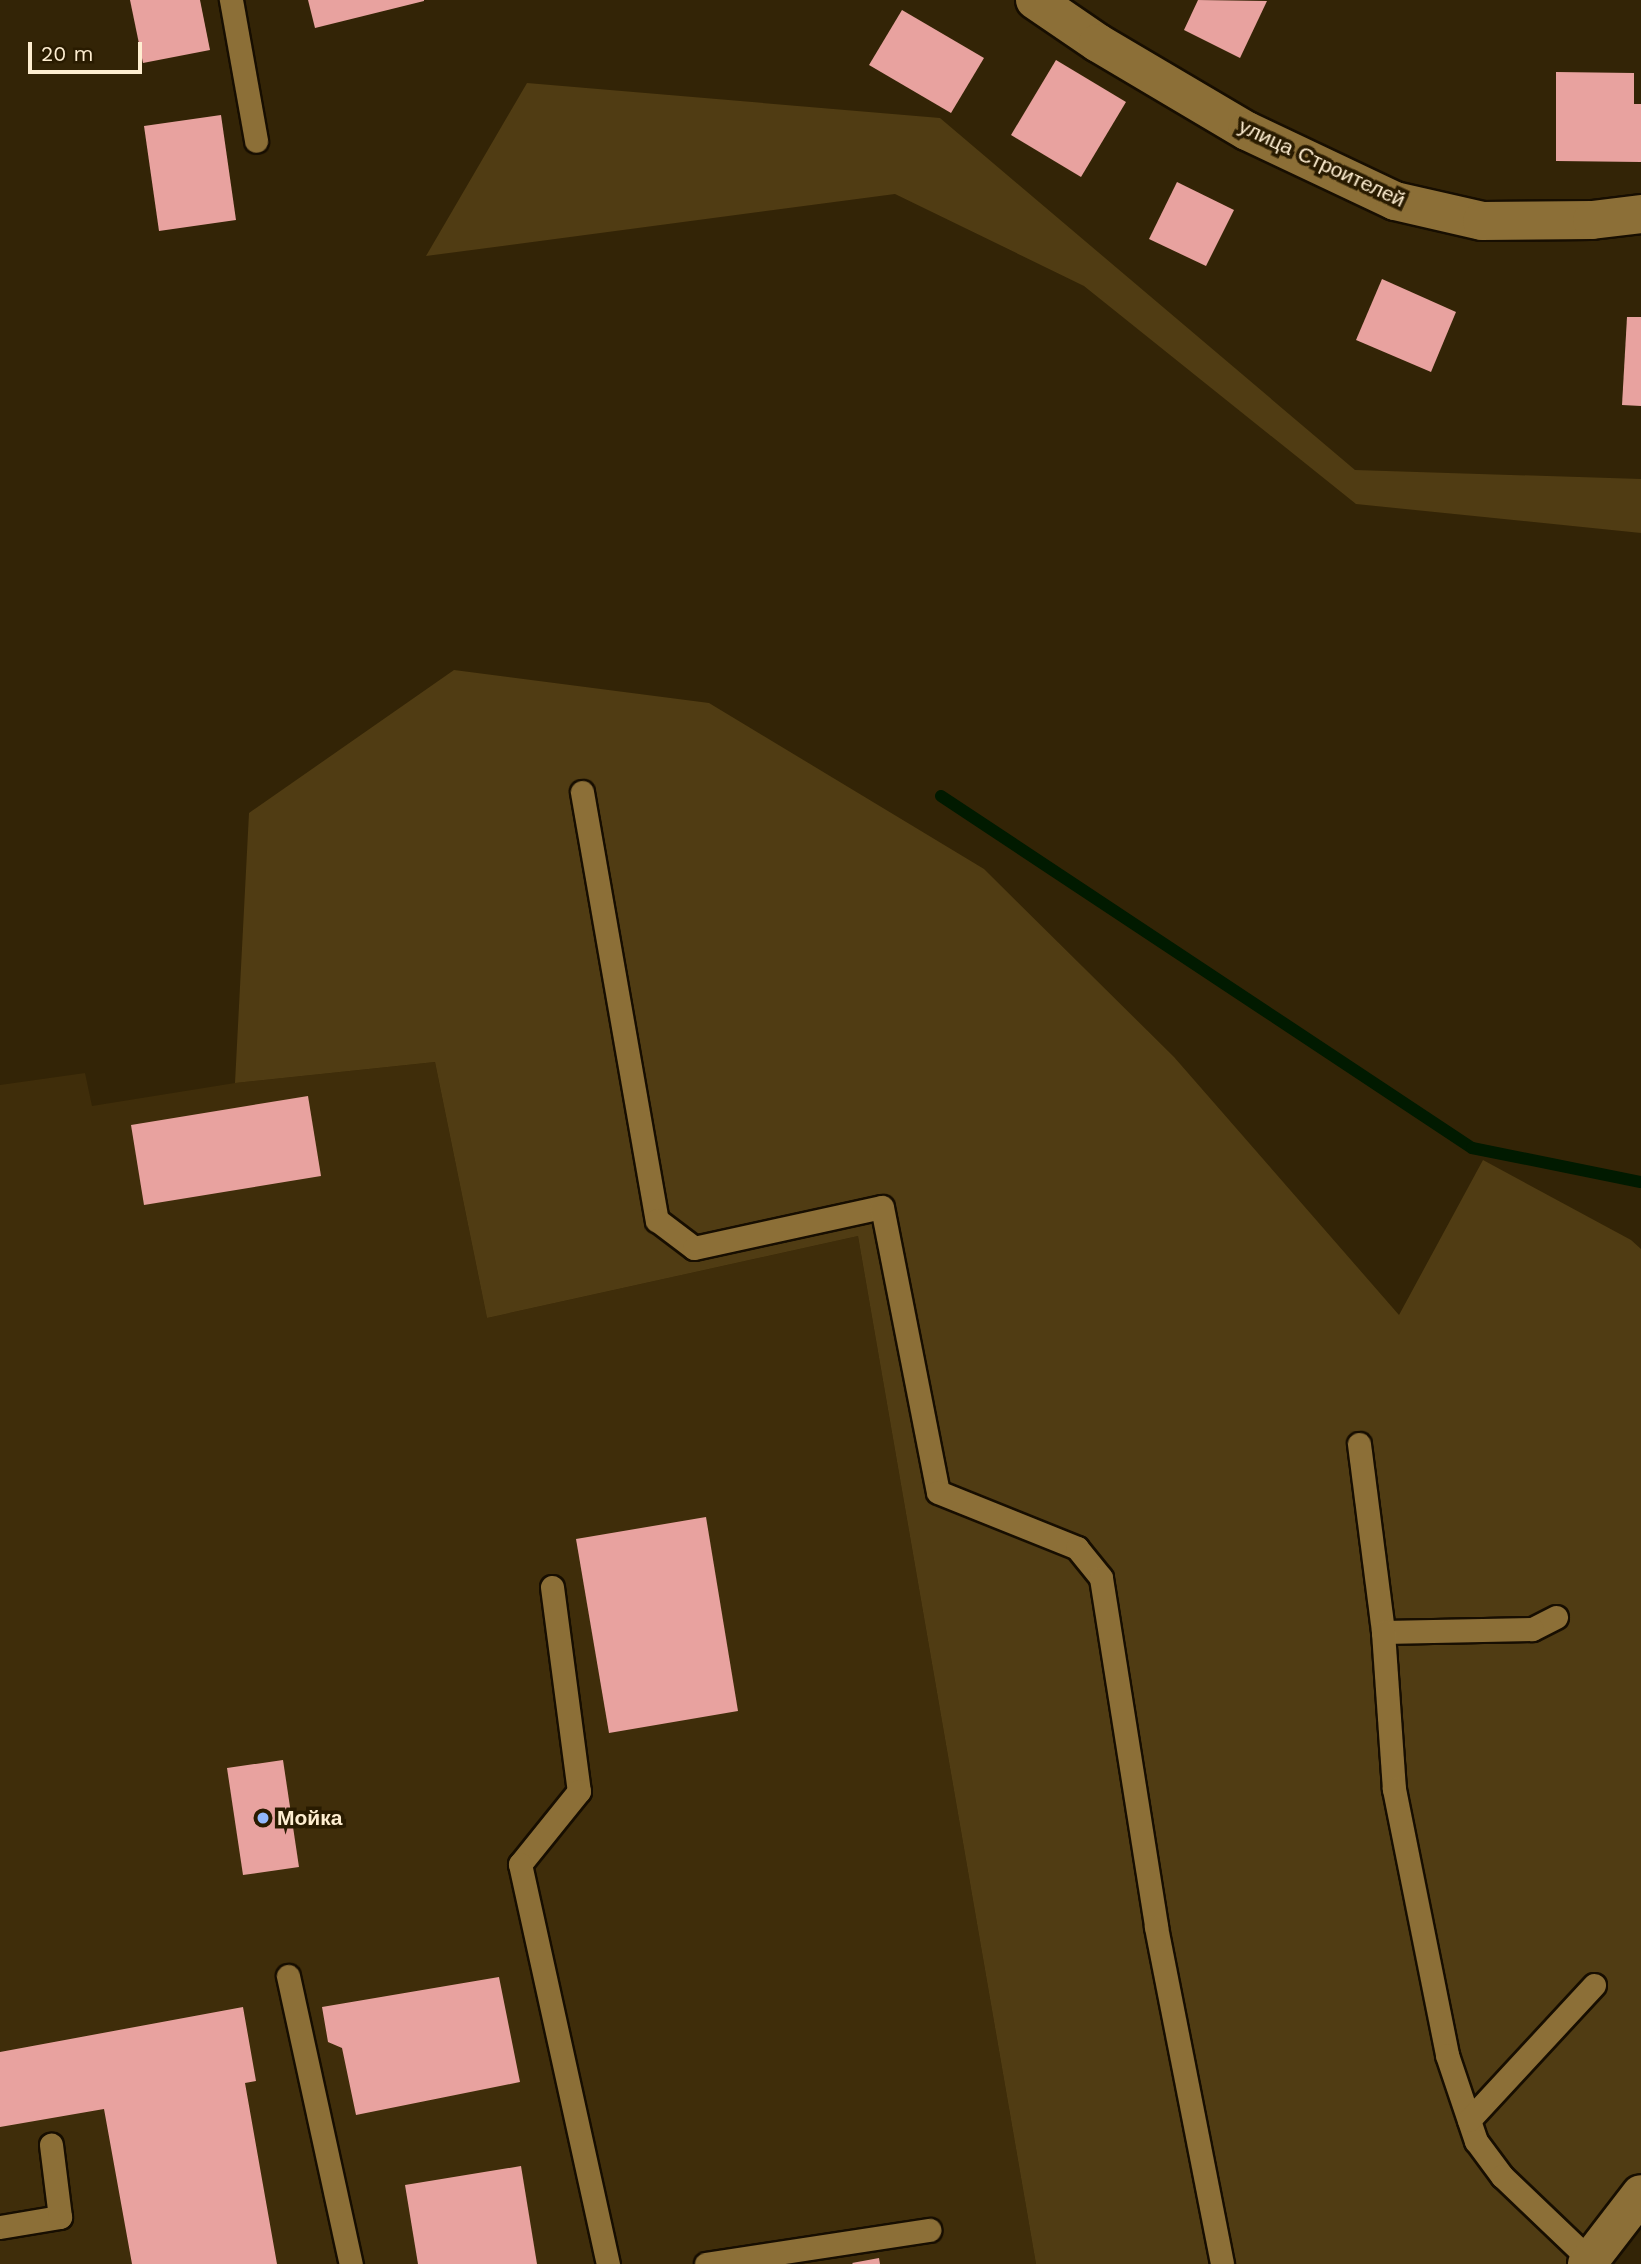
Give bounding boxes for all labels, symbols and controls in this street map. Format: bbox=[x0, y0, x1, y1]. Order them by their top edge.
scale bar bbox=[32, 28, 145, 72]
text: 20 m bbox=[41, 41, 93, 66]
street label: улица Строителей bbox=[1235, 113, 1409, 213]
place label: Мойка bbox=[277, 1805, 342, 1831]
marker: Мойка bbox=[255, 1810, 271, 1826]

